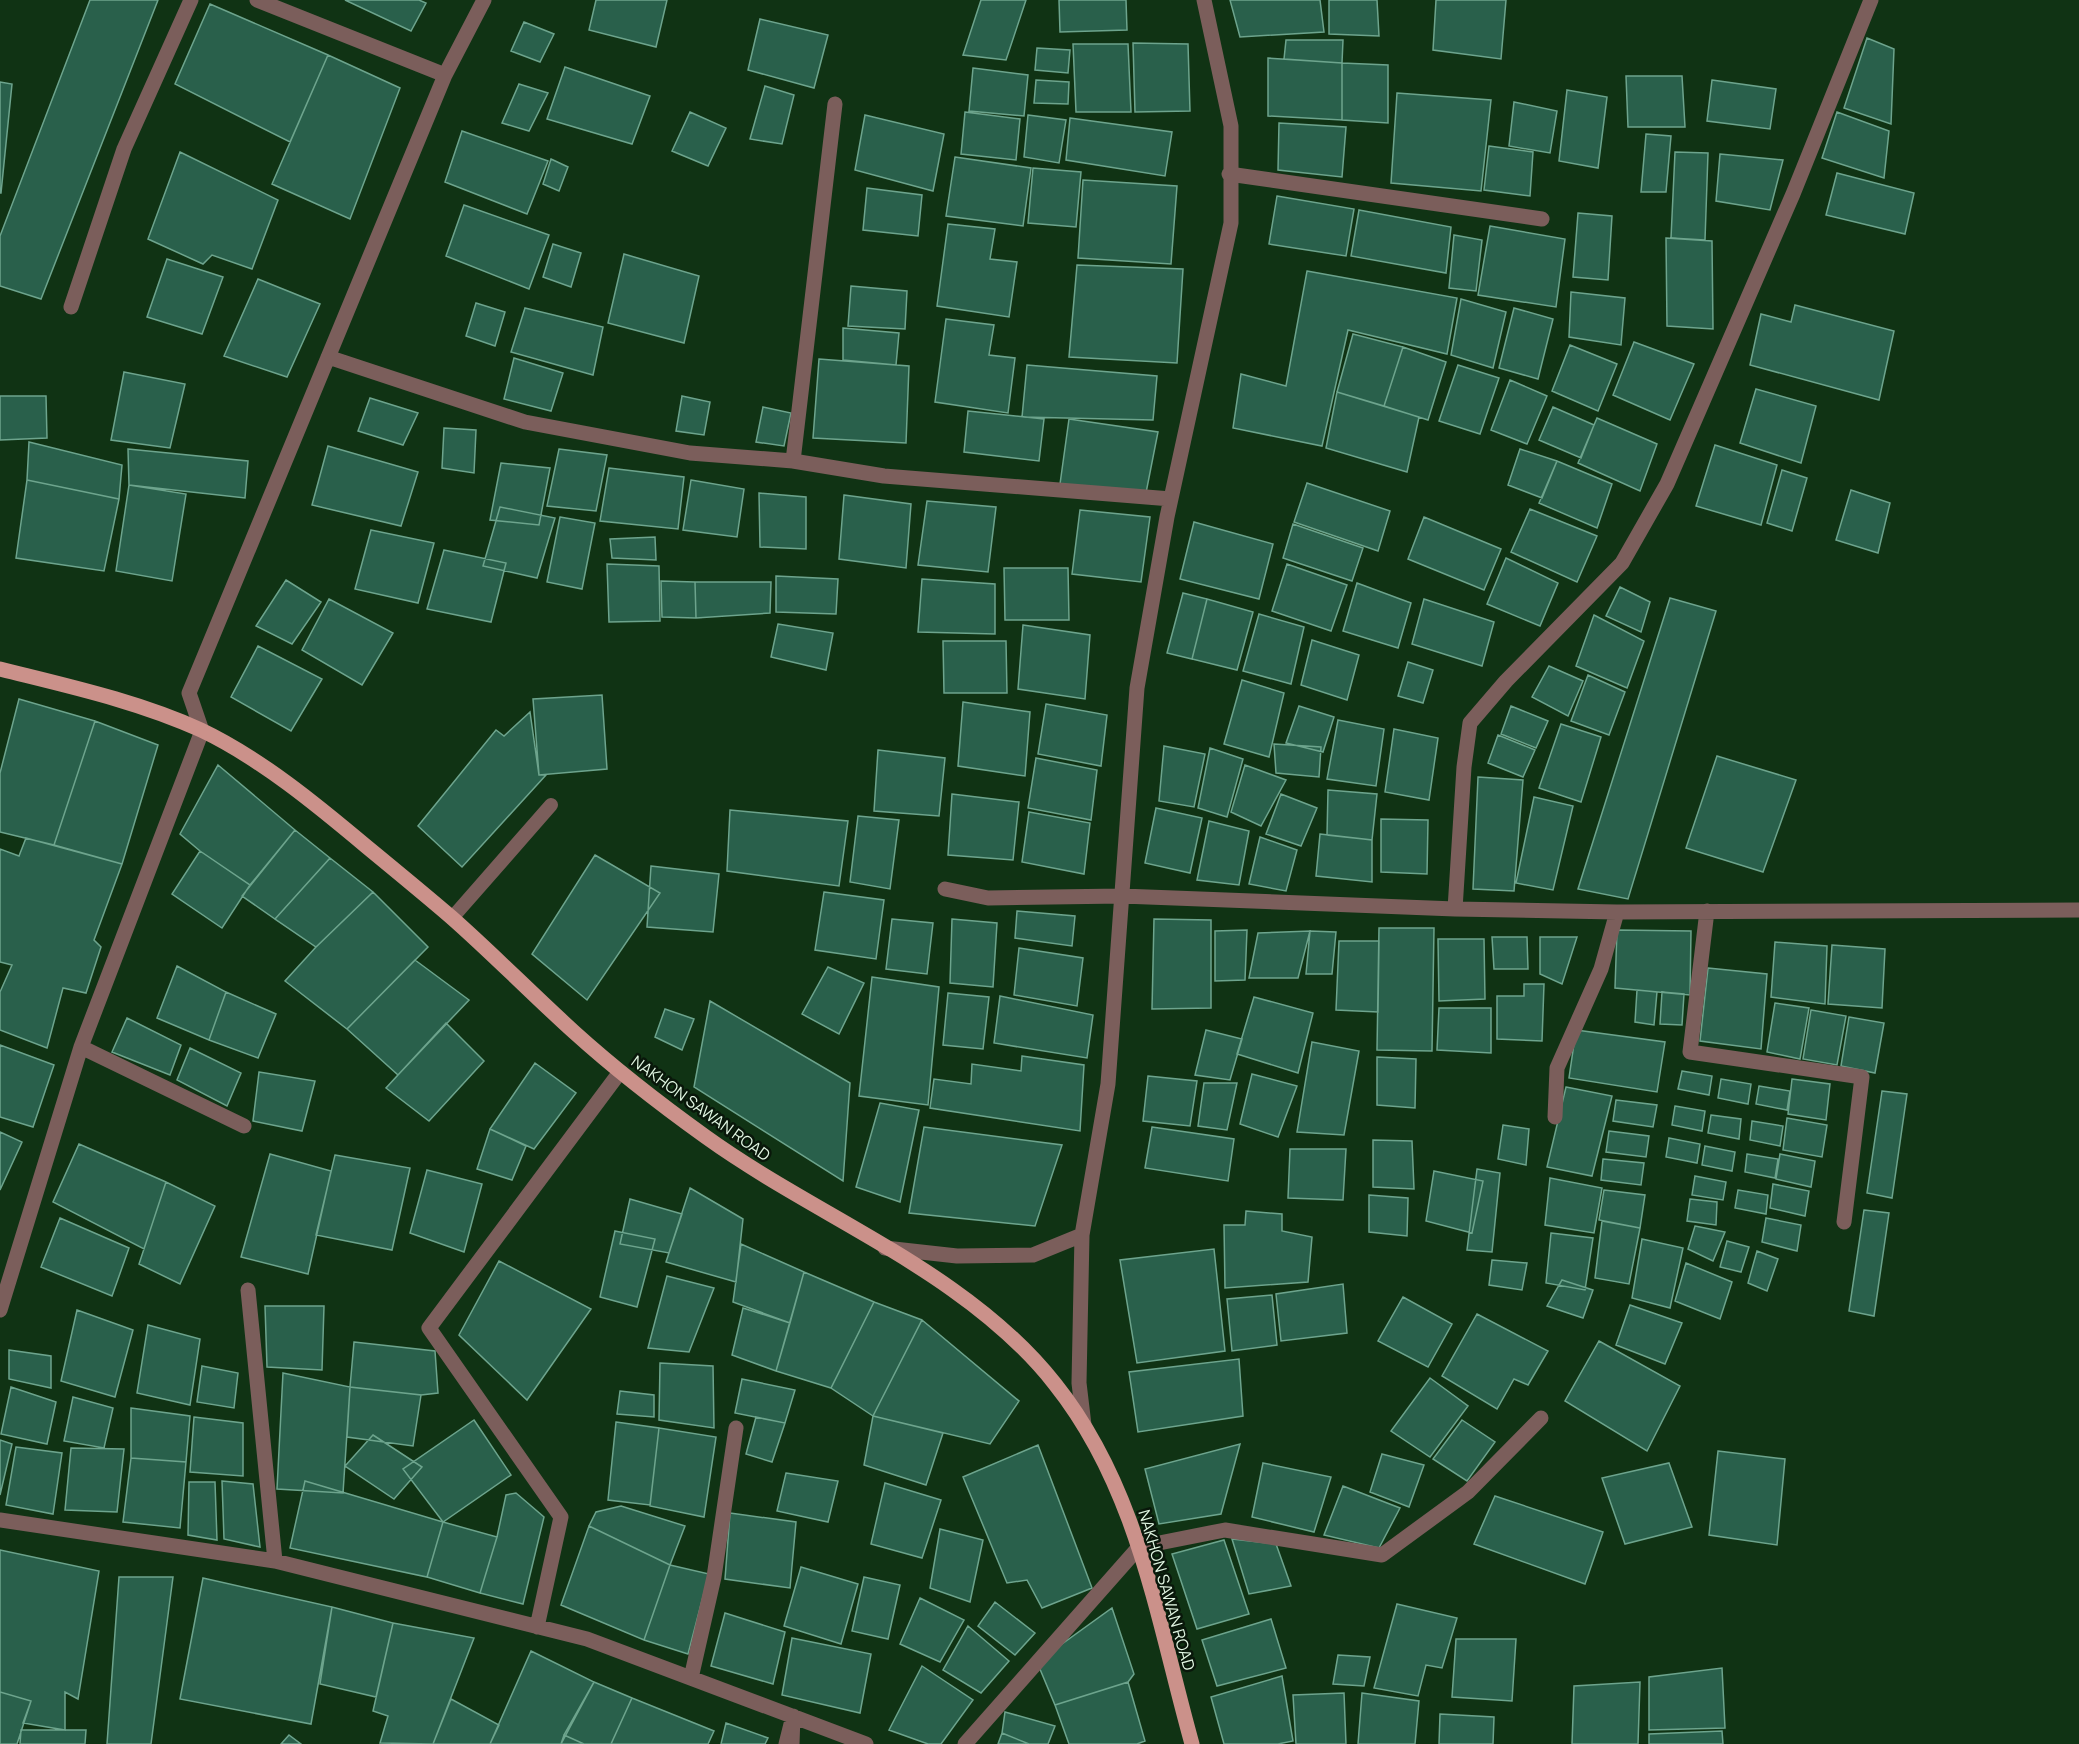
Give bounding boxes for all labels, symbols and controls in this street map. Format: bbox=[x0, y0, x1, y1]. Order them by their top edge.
street label: NAKHON SAWAN ROAD bbox=[627, 1050, 775, 1166]
street label: NAKHON SAWAN ROAD bbox=[1133, 1507, 1201, 1673]

